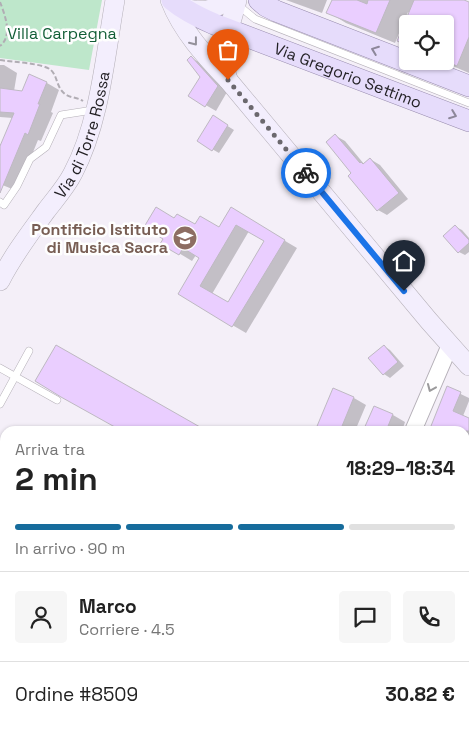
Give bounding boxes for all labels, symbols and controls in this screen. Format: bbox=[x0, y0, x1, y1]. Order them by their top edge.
map controls bbox=[399, 15, 454, 70]
button: locate bbox=[399, 15, 454, 70]
park label: Villa Carpegna bbox=[7, 23, 117, 44]
pin bbox=[207, 29, 249, 80]
one-way arrow bbox=[189, 36, 197, 45]
icon: bag bbox=[214, 36, 242, 64]
street label: Via Gregorio Settimo bbox=[271, 38, 425, 113]
one-way arrow bbox=[371, 45, 379, 55]
street label: Via di Torre Rossa bbox=[50, 70, 114, 203]
one-way arrow bbox=[449, 109, 457, 119]
courier bbox=[281, 148, 331, 198]
icon: bike bbox=[292, 159, 320, 187]
place label: Pontificio Istituto di Musica Sacra bbox=[31, 219, 168, 258]
school or university icon: Pontificio Istituto di Musica Sacra bbox=[172, 225, 198, 251]
pin bbox=[383, 240, 425, 291]
icon: home bbox=[390, 247, 418, 275]
one-way arrow bbox=[427, 383, 438, 392]
text: Arriva tra bbox=[15, 439, 85, 460]
text: 18:29–18:34 bbox=[346, 456, 455, 481]
text: 2 min bbox=[15, 459, 98, 499]
text: In arrivo · 90 m bbox=[15, 538, 125, 559]
button: person bbox=[15, 591, 67, 643]
button: chat bbox=[339, 591, 391, 643]
button: phone bbox=[403, 591, 455, 643]
text: Marco bbox=[79, 594, 137, 619]
text: Corriere · 4.5 bbox=[79, 619, 175, 640]
text: Ordine #8509 bbox=[15, 682, 138, 707]
text: 30.82 € bbox=[385, 682, 455, 707]

